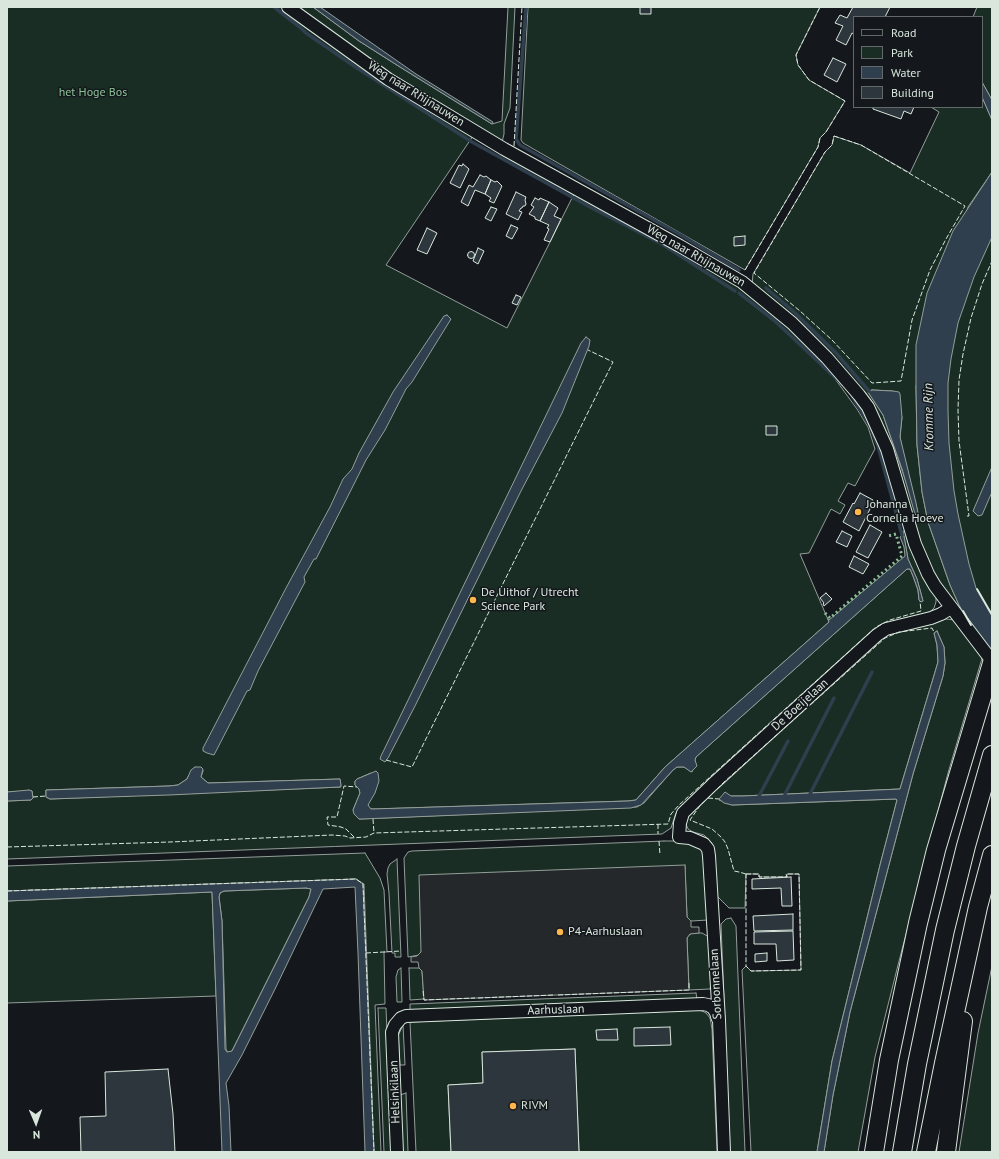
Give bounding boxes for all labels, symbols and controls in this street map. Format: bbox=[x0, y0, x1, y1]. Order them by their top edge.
legend bbox=[853, 16, 983, 108]
text: Road bbox=[891, 25, 916, 40]
text: Park bbox=[891, 45, 913, 60]
street label: Weg naar Rhijnauwen bbox=[365, 58, 467, 130]
text: Water bbox=[891, 65, 921, 80]
text: Building bbox=[891, 85, 934, 100]
park label: het Hoge Bos bbox=[59, 86, 127, 100]
street label: Weg naar Rhijnauwen bbox=[644, 222, 748, 290]
water label: Kromme Rijn bbox=[921, 383, 937, 451]
place label: Johanna Cornelia Hoeve bbox=[866, 498, 944, 526]
marker: Johanna Cornelia Hoeve bbox=[853, 507, 863, 517]
place label: De Uithof / Utrecht Science Park bbox=[481, 586, 579, 614]
marker: De Uithof / Utrecht Science Park bbox=[468, 595, 478, 605]
street label: De Boeijelaan bbox=[769, 676, 831, 734]
place label: P4-Aarhuslaan bbox=[568, 925, 643, 939]
marker: P4-Aarhuslaan bbox=[555, 927, 565, 937]
street label: Sorbonnelaan bbox=[707, 948, 725, 1020]
street label: Aarhuslaan bbox=[527, 1002, 585, 1018]
street label: Helsinkilaan bbox=[387, 1060, 403, 1124]
place label: RIVM bbox=[521, 1099, 548, 1113]
marker: RIVM bbox=[508, 1101, 518, 1111]
north arrow bbox=[16, 1103, 56, 1143]
text: N bbox=[33, 1128, 40, 1142]

